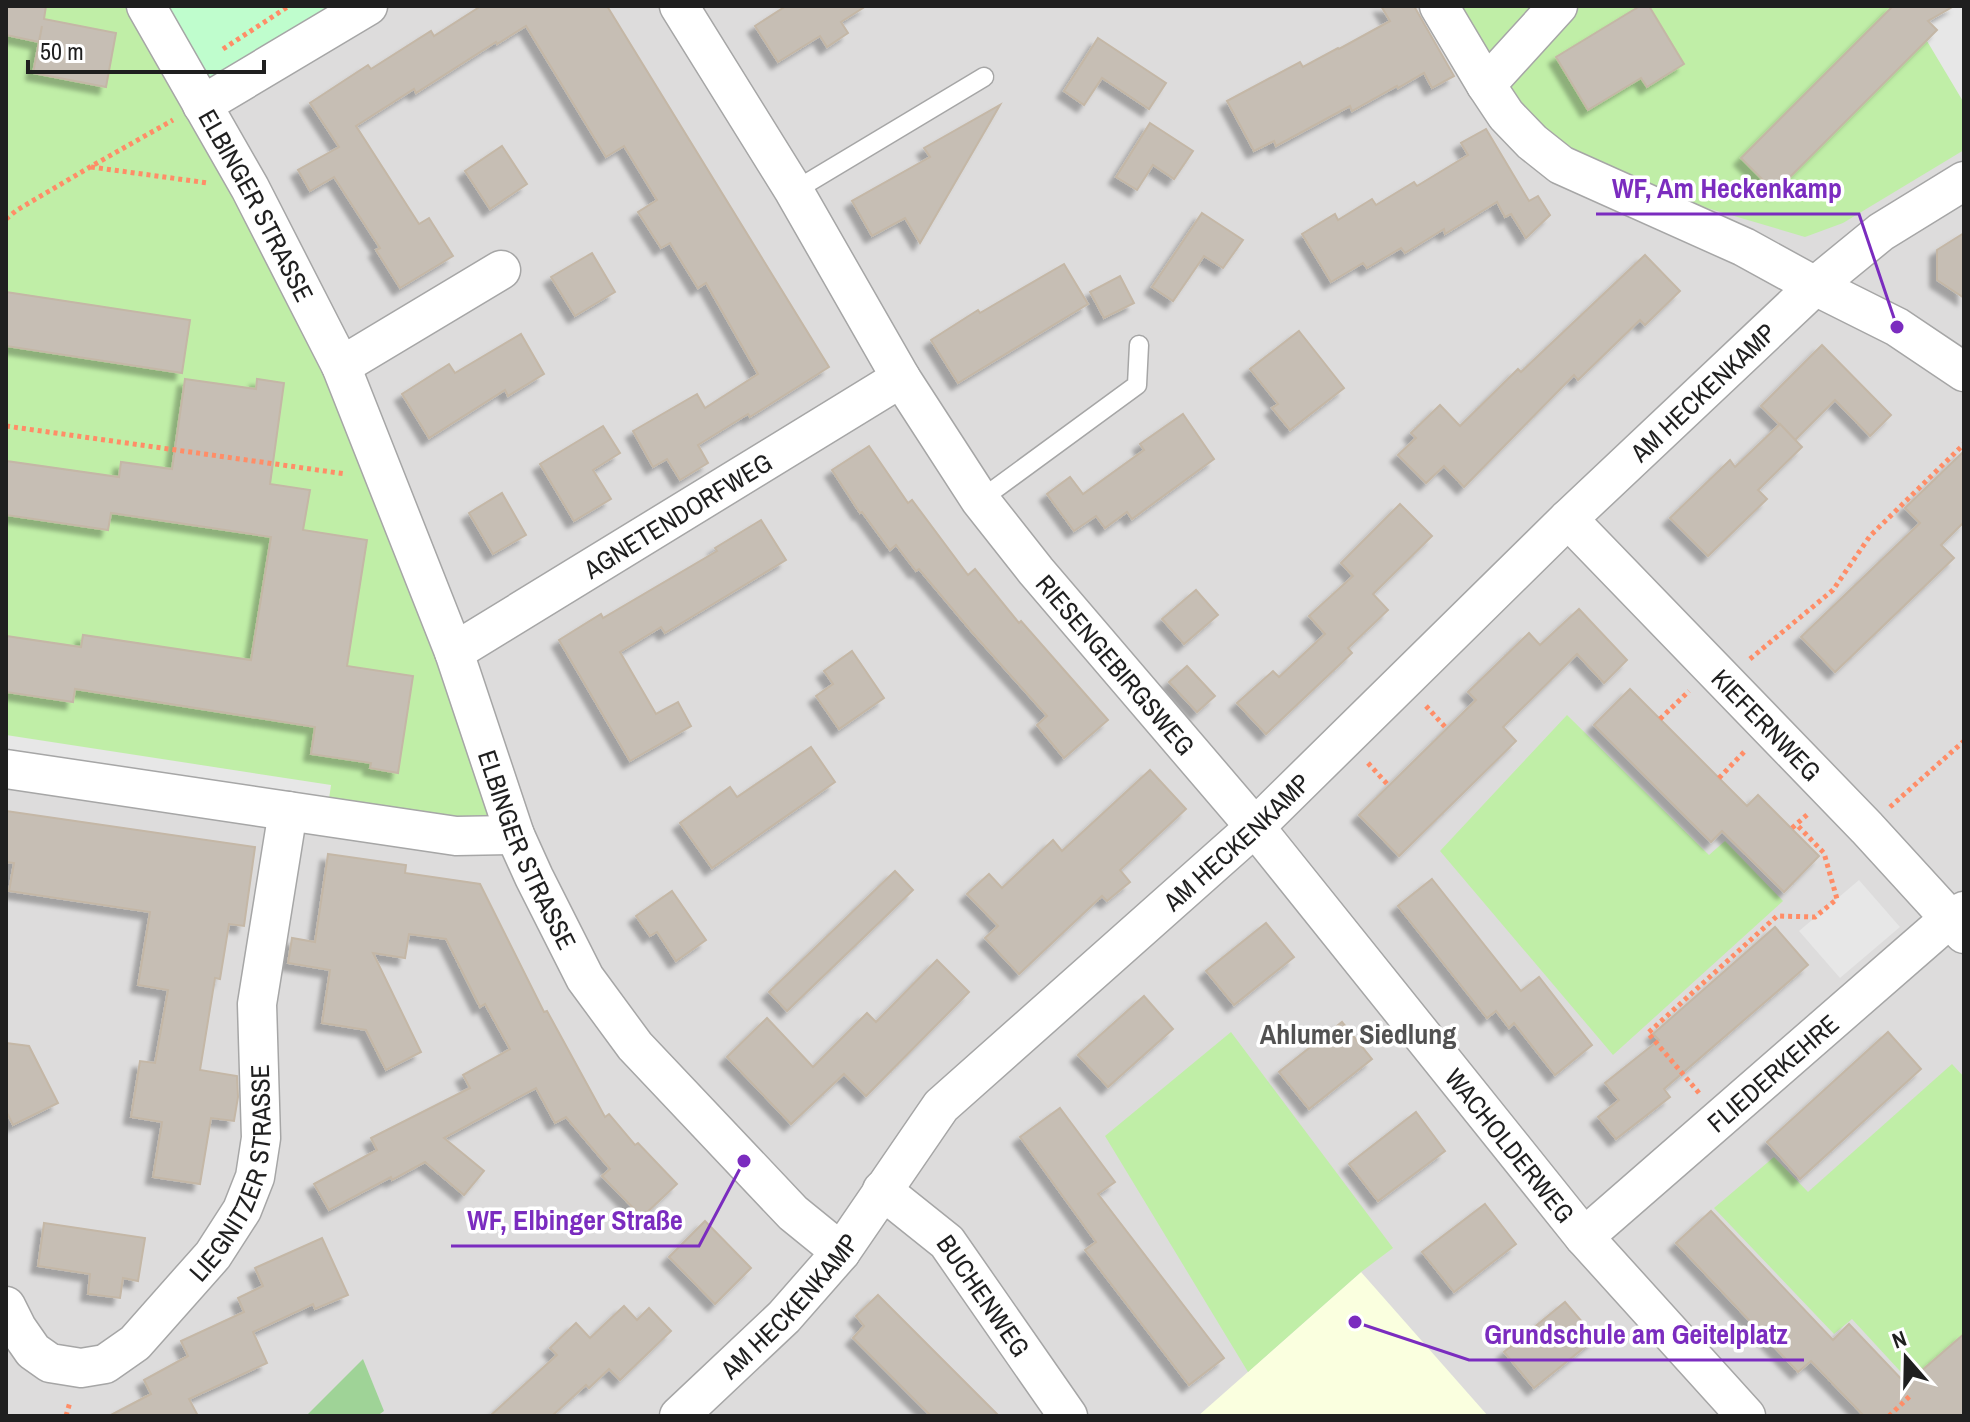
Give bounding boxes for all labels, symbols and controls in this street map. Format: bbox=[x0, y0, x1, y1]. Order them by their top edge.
scale bar bbox=[28, 24, 264, 74]
text: 50 m bbox=[40, 35, 84, 67]
street label: ELBINGER STRASSE bbox=[191, 103, 323, 307]
callout: WF, Am Heckenkamp bbox=[1596, 162, 1859, 214]
text: WF, Am Heckenkamp bbox=[1612, 169, 1842, 207]
street label: AM HECKENKAMP bbox=[1622, 315, 1783, 470]
street label: AGNETENDORFWEG bbox=[576, 444, 778, 587]
street label: RIESENGEBIRGSWEG bbox=[1029, 567, 1203, 762]
street label: KIEFERNWEG bbox=[1704, 661, 1829, 788]
street label: ELBINGER STRASSE bbox=[470, 745, 585, 955]
street label: AM HECKENKAMP bbox=[1155, 766, 1317, 919]
street label: FLIEDERKEHRE bbox=[1699, 1006, 1846, 1140]
district label: Ahlumer Siedlung bbox=[1260, 1015, 1456, 1053]
street label: WACHOLDERWEG bbox=[1438, 1061, 1583, 1230]
street label: LIEGNITZER STRASSE bbox=[181, 1064, 279, 1288]
callout: WF, Elbinger Straße bbox=[451, 1194, 699, 1246]
text: WF, Elbinger Straße bbox=[467, 1201, 683, 1239]
street label: AM HECKENKAMP bbox=[712, 1227, 866, 1387]
street label: BUCHENWEG bbox=[929, 1227, 1039, 1363]
callout: Grundschule am Geitelplatz bbox=[1469, 1308, 1804, 1360]
text: Grundschule am Geitelplatz bbox=[1484, 1315, 1788, 1353]
north arrow bbox=[1866, 1318, 1946, 1398]
text: N bbox=[1888, 1323, 1910, 1356]

